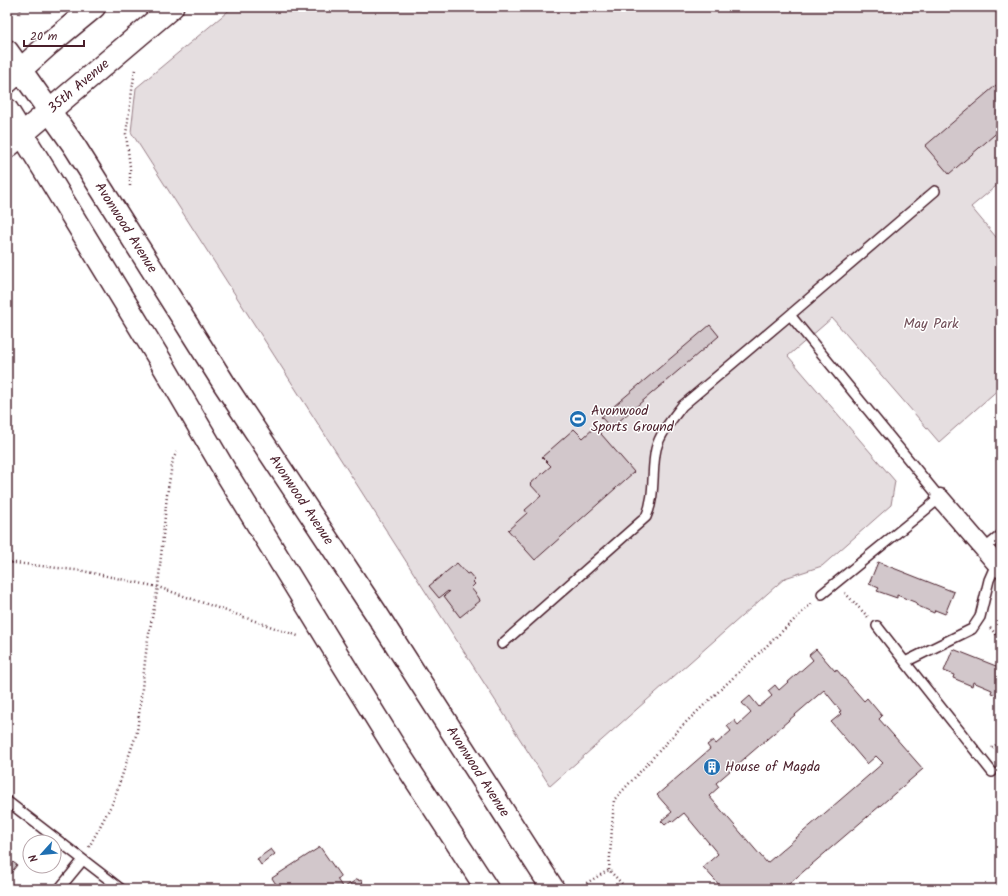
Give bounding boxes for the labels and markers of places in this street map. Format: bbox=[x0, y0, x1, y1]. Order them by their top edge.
place label: Avonwood Sports Ground bbox=[591, 400, 675, 438]
sports icon: Avonwood Sports Ground bbox=[568, 409, 588, 429]
place label: House of Magda bbox=[725, 756, 820, 778]
building icon: House of Magda bbox=[702, 757, 722, 777]

